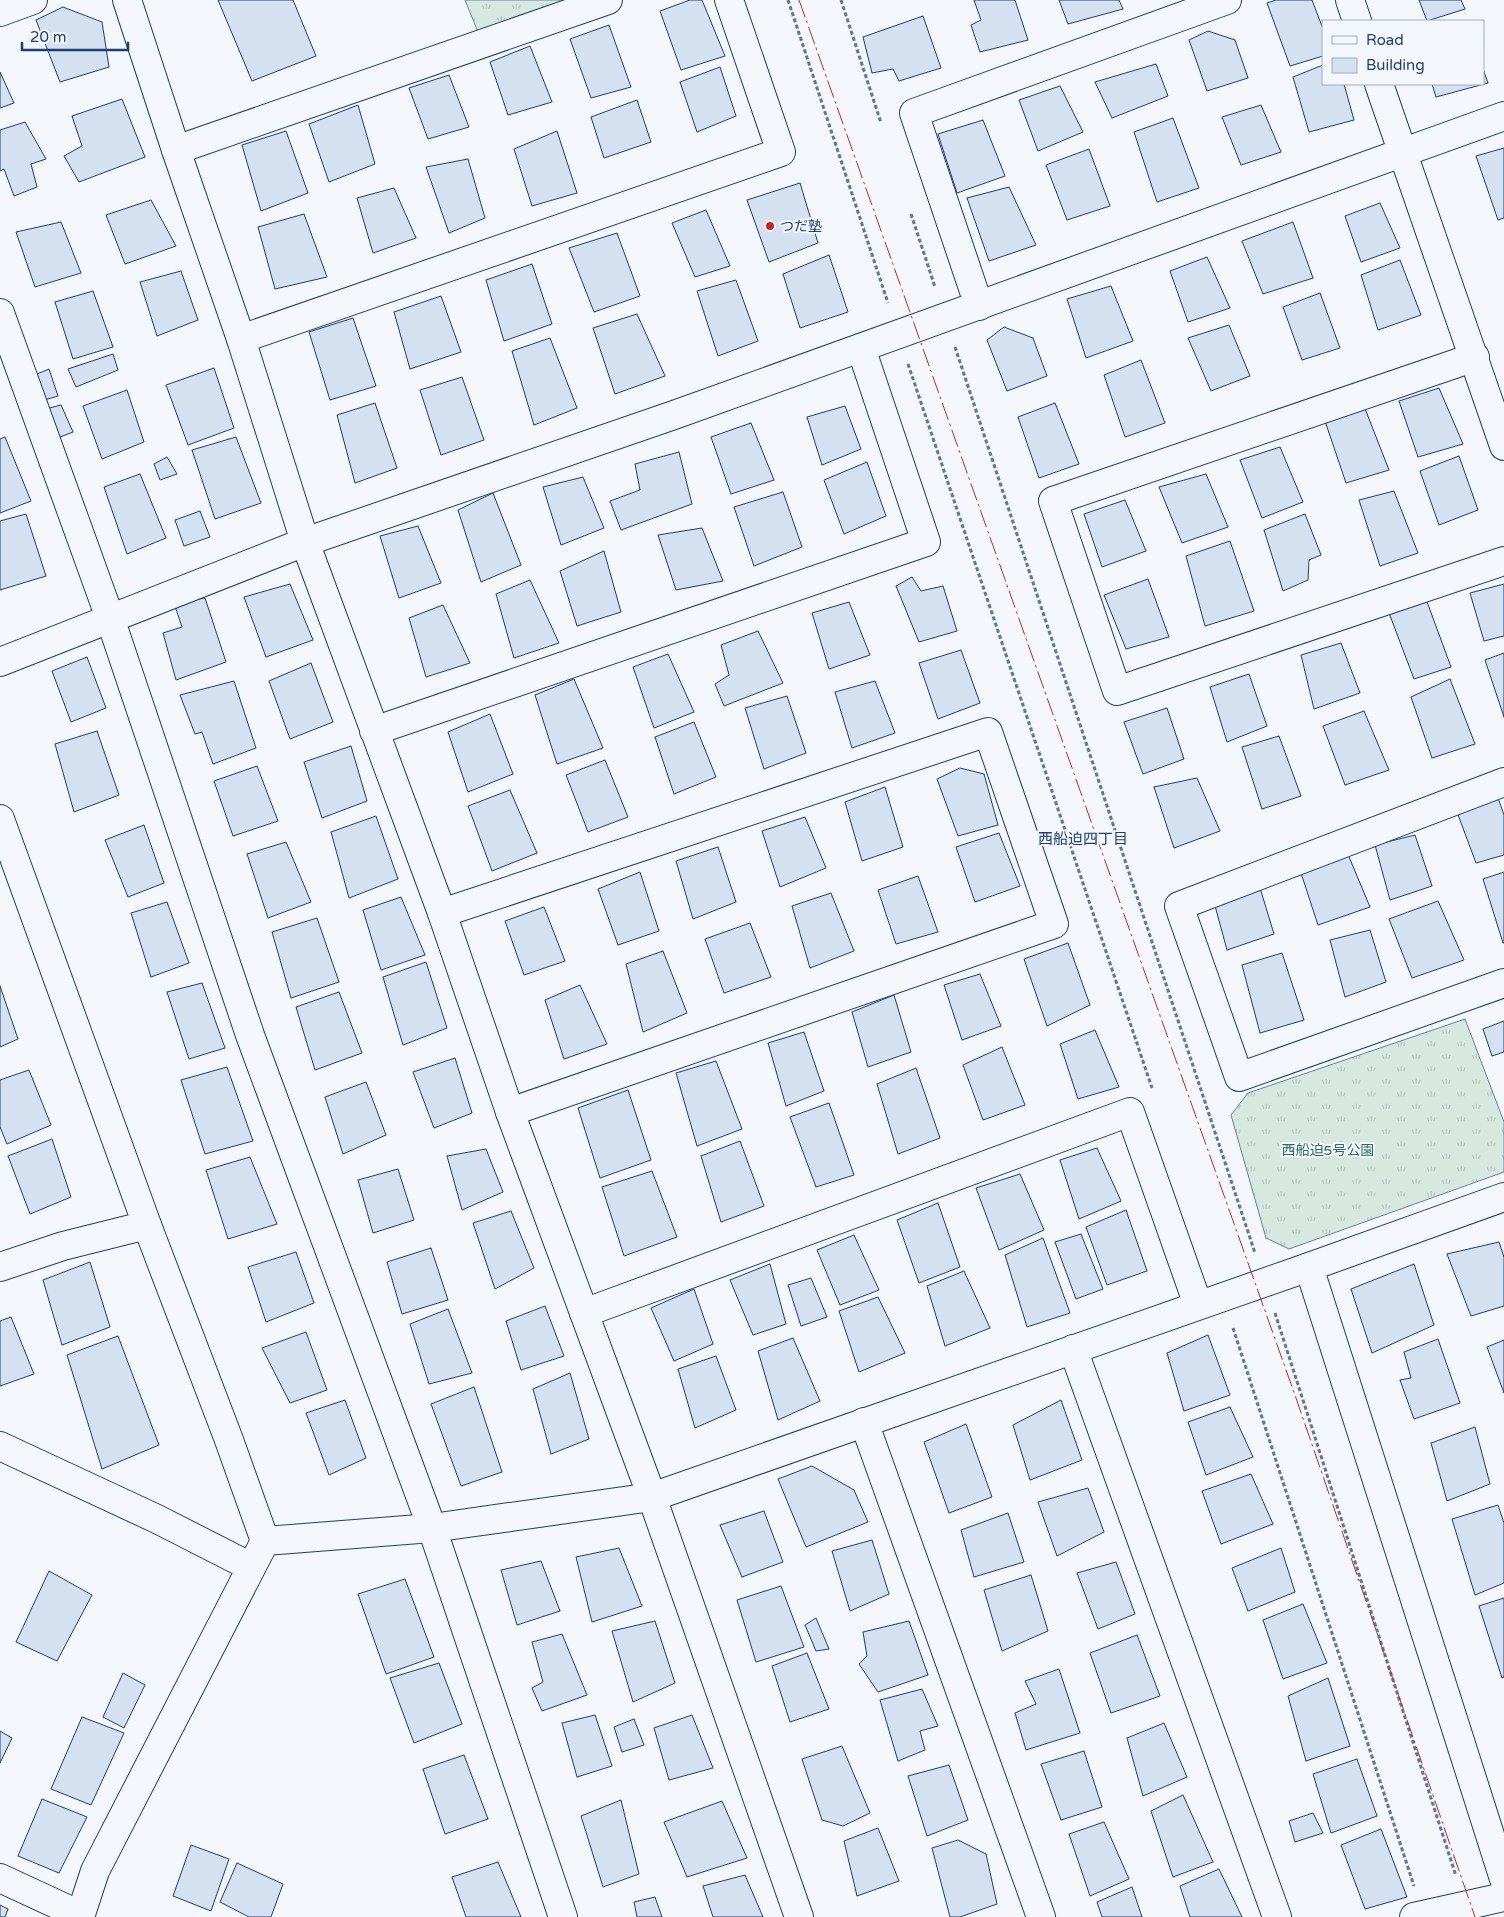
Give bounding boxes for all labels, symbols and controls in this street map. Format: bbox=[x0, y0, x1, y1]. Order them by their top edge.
scale bar bbox=[22, 20, 129, 52]
legend bbox=[1322, 20, 1484, 85]
text: 20 m bbox=[30, 28, 67, 46]
text: Road bbox=[1366, 31, 1404, 49]
text: Building bbox=[1366, 56, 1425, 74]
place label: つだ塾 bbox=[780, 218, 822, 235]
marker: つだ塾 bbox=[764, 220, 776, 232]
district label: 西船迫四丁目 bbox=[1038, 830, 1128, 848]
park label: 西船迫5号公園 bbox=[1282, 1142, 1374, 1159]

